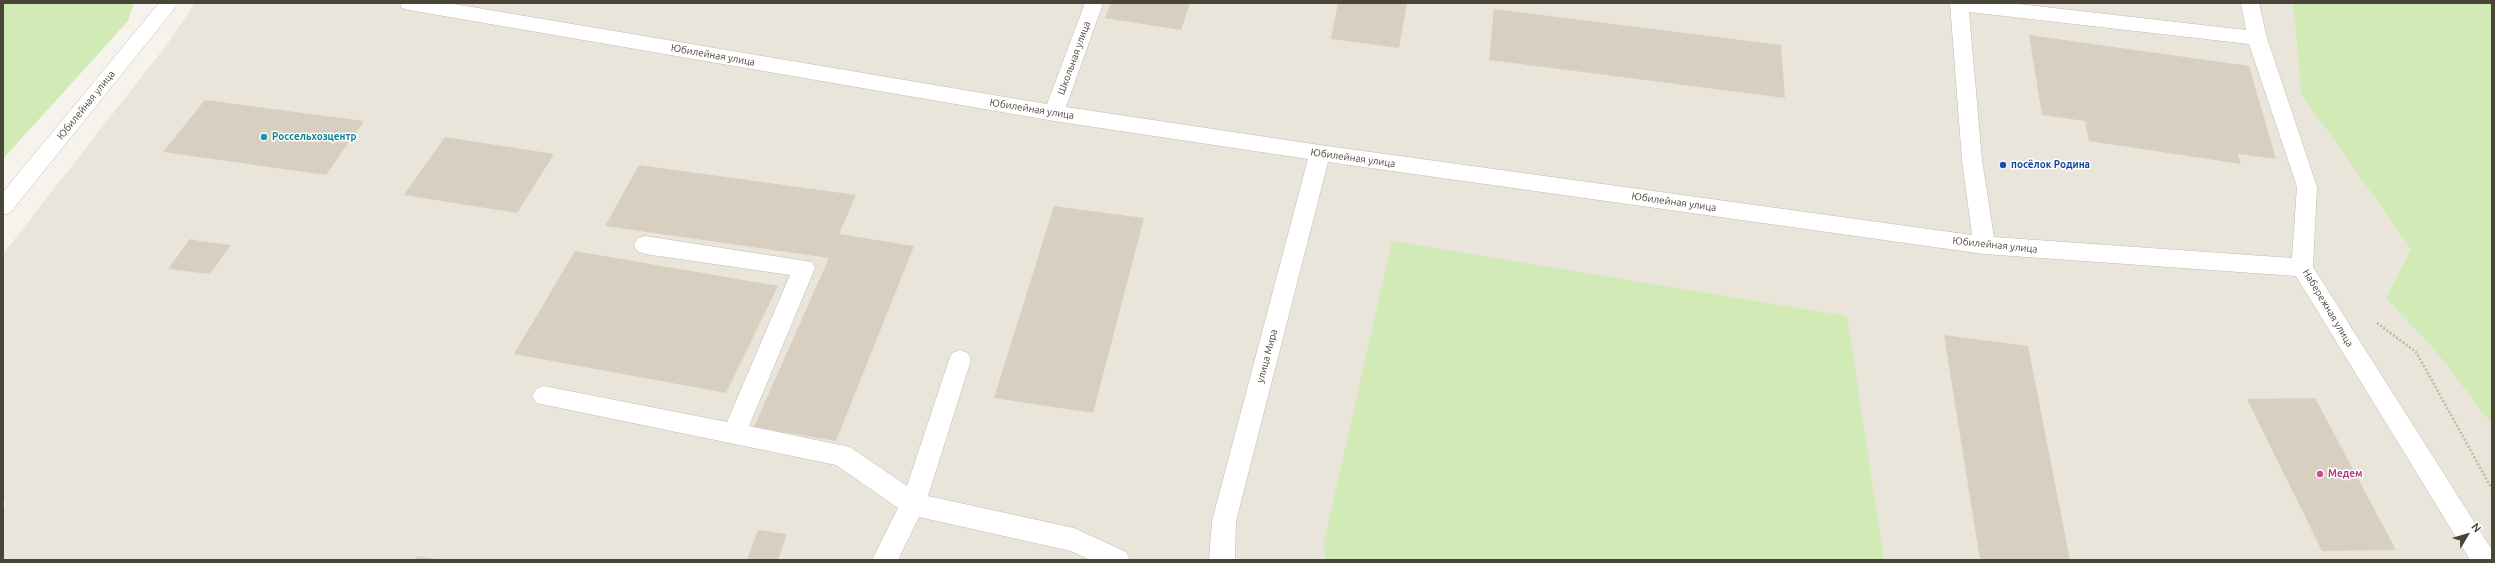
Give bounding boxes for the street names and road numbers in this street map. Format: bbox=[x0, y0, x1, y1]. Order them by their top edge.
street label: Школьная улица bbox=[1055, 20, 1093, 96]
street label: Юбилейная улица bbox=[670, 42, 756, 68]
street label: Юбилейная улица bbox=[55, 68, 117, 142]
street label: Юбилейная улица bbox=[989, 96, 1075, 122]
street label: Юбилейная улица bbox=[1310, 146, 1396, 170]
street label: Юбилейная улица bbox=[1631, 190, 1717, 214]
street label: Юбилейная улица bbox=[1952, 235, 2038, 255]
street label: Набережная улица bbox=[2300, 267, 2356, 349]
street label: улица Мира bbox=[1254, 328, 1280, 384]

